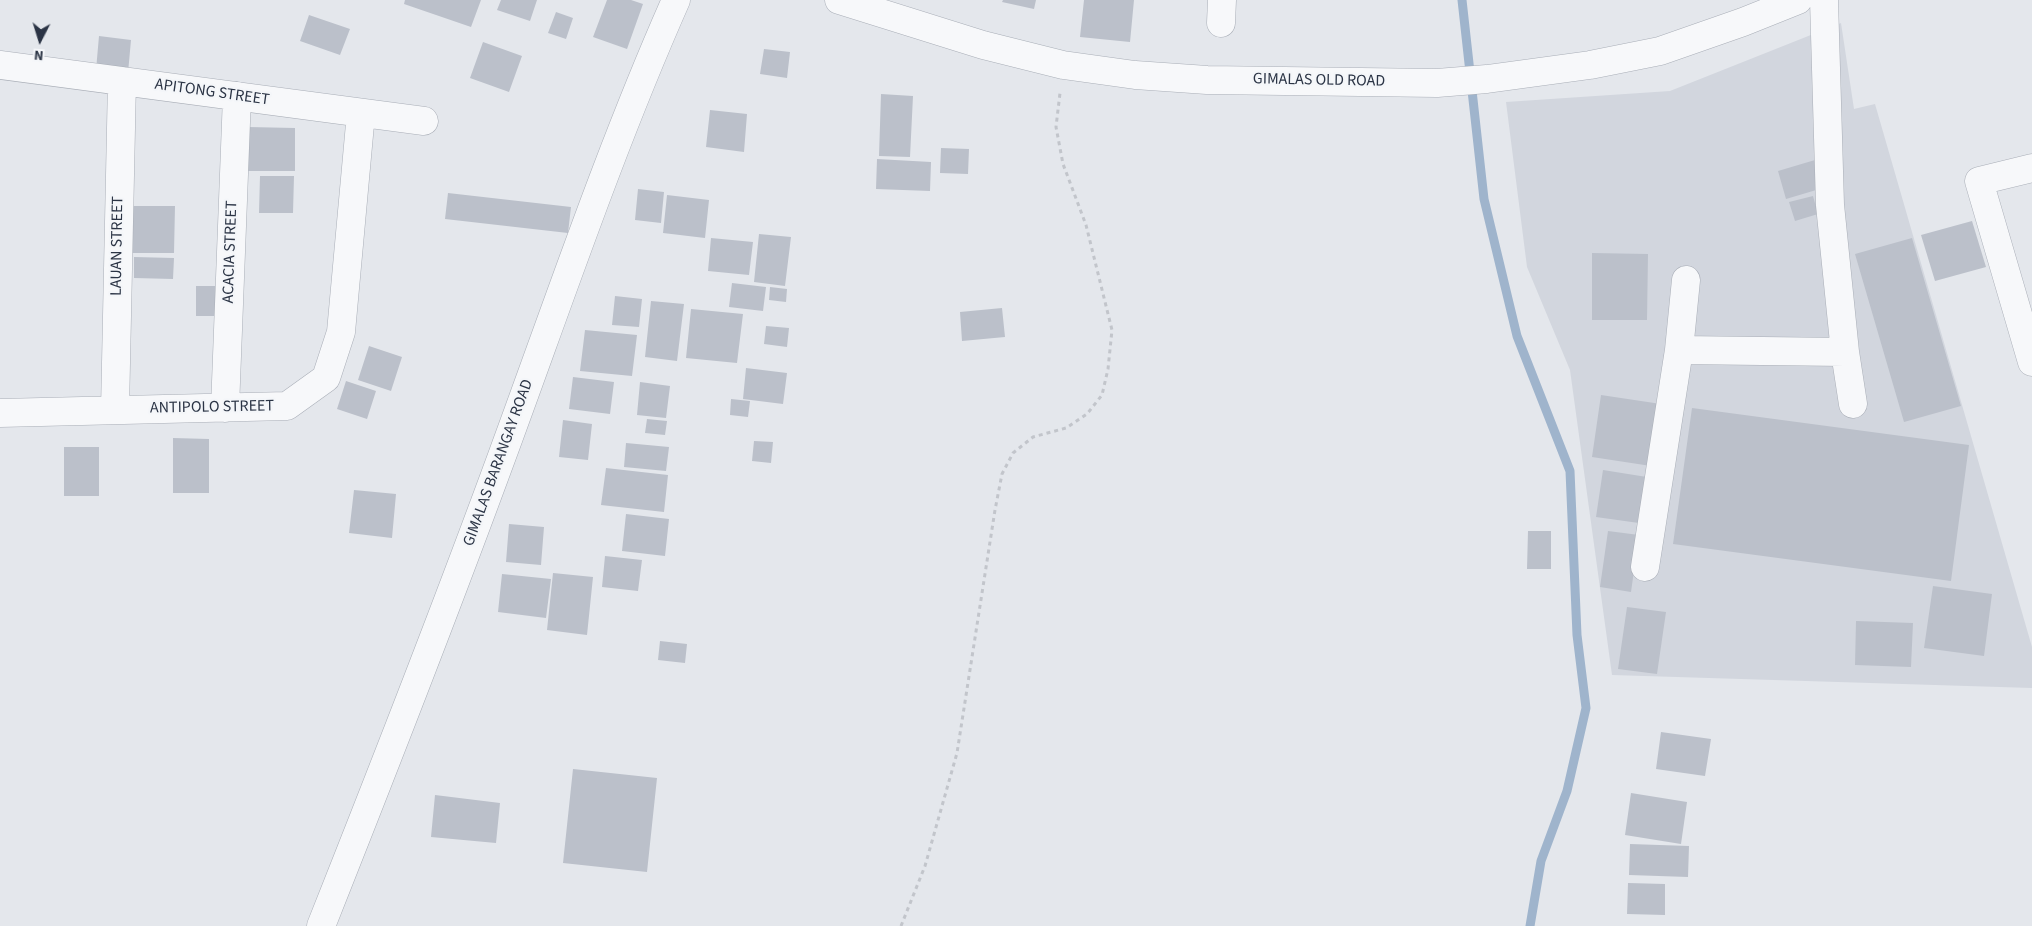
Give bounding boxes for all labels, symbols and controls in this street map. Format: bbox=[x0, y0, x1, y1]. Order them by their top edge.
north arrow bbox=[15, 15, 65, 65]
text: N bbox=[33, 45, 44, 65]
street label: GIMALAS OLD ROAD bbox=[1253, 70, 1385, 92]
street label: APITONG STREET bbox=[153, 75, 271, 111]
street label: LAUAN STREET bbox=[108, 196, 128, 296]
street label: ACACIA STREET bbox=[220, 200, 242, 304]
street label: GIMALAS BARANGAY ROAD bbox=[460, 377, 538, 549]
street label: ANTIPOLO STREET bbox=[150, 397, 274, 419]

